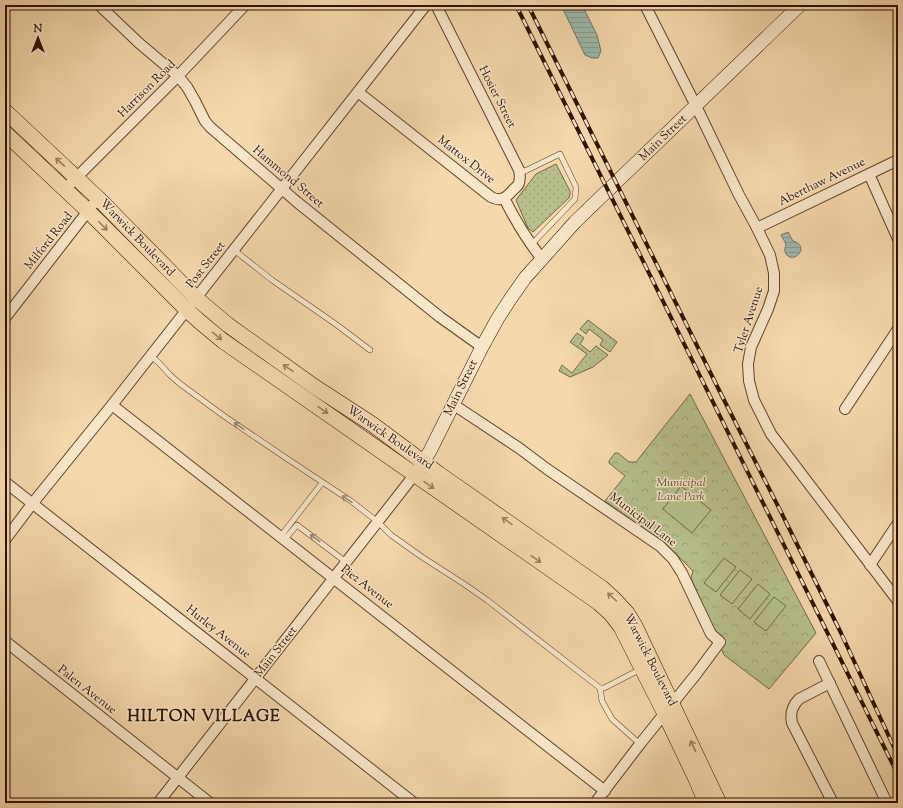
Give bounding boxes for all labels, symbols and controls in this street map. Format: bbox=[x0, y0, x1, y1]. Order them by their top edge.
north arrow bbox=[18, 18, 58, 58]
text: N bbox=[33, 21, 43, 37]
street label: Harrison Road bbox=[114, 56, 180, 122]
street label: Hosier Street bbox=[474, 63, 520, 131]
street label: Main Street bbox=[635, 110, 691, 166]
street label: Mattox Drive bbox=[433, 132, 499, 189]
street label: Hammond Street bbox=[248, 142, 328, 212]
street label: Aberthaw Avenue bbox=[776, 153, 869, 211]
one-way arrow bbox=[55, 157, 65, 166]
street label: Warwick Boulevard bbox=[95, 195, 179, 281]
street label: Milford Road bbox=[21, 208, 77, 274]
one-way arrow bbox=[98, 221, 108, 231]
street label: Post Street bbox=[182, 238, 230, 292]
street label: Tyler Avenue bbox=[730, 284, 768, 356]
one-way arrow bbox=[211, 331, 222, 340]
street label: Main Street bbox=[440, 357, 482, 419]
one-way arrow bbox=[283, 363, 294, 372]
street label: Warwick Boulevard bbox=[343, 401, 437, 475]
one-way arrow bbox=[317, 406, 328, 414]
one-way arrow bbox=[234, 422, 245, 430]
park label: Municipal Lane Park bbox=[656, 474, 706, 506]
one-way arrow bbox=[424, 481, 435, 489]
street label: Municipal Lane bbox=[605, 489, 681, 552]
one-way arrow bbox=[342, 495, 353, 503]
one-way arrow bbox=[502, 517, 513, 525]
one-way arrow bbox=[310, 534, 321, 543]
one-way arrow bbox=[531, 555, 542, 563]
street label: Piez Avenue bbox=[337, 561, 398, 614]
one-way arrow bbox=[607, 593, 617, 602]
street label: Hurley Avenue bbox=[182, 601, 255, 663]
street label: Warwick Boulevard bbox=[619, 611, 681, 710]
street label: Main Street bbox=[250, 623, 302, 681]
street label: Palen Avenue bbox=[54, 661, 121, 719]
district label: HILTON VILLAGE bbox=[127, 706, 281, 729]
one-way arrow bbox=[689, 740, 696, 752]

